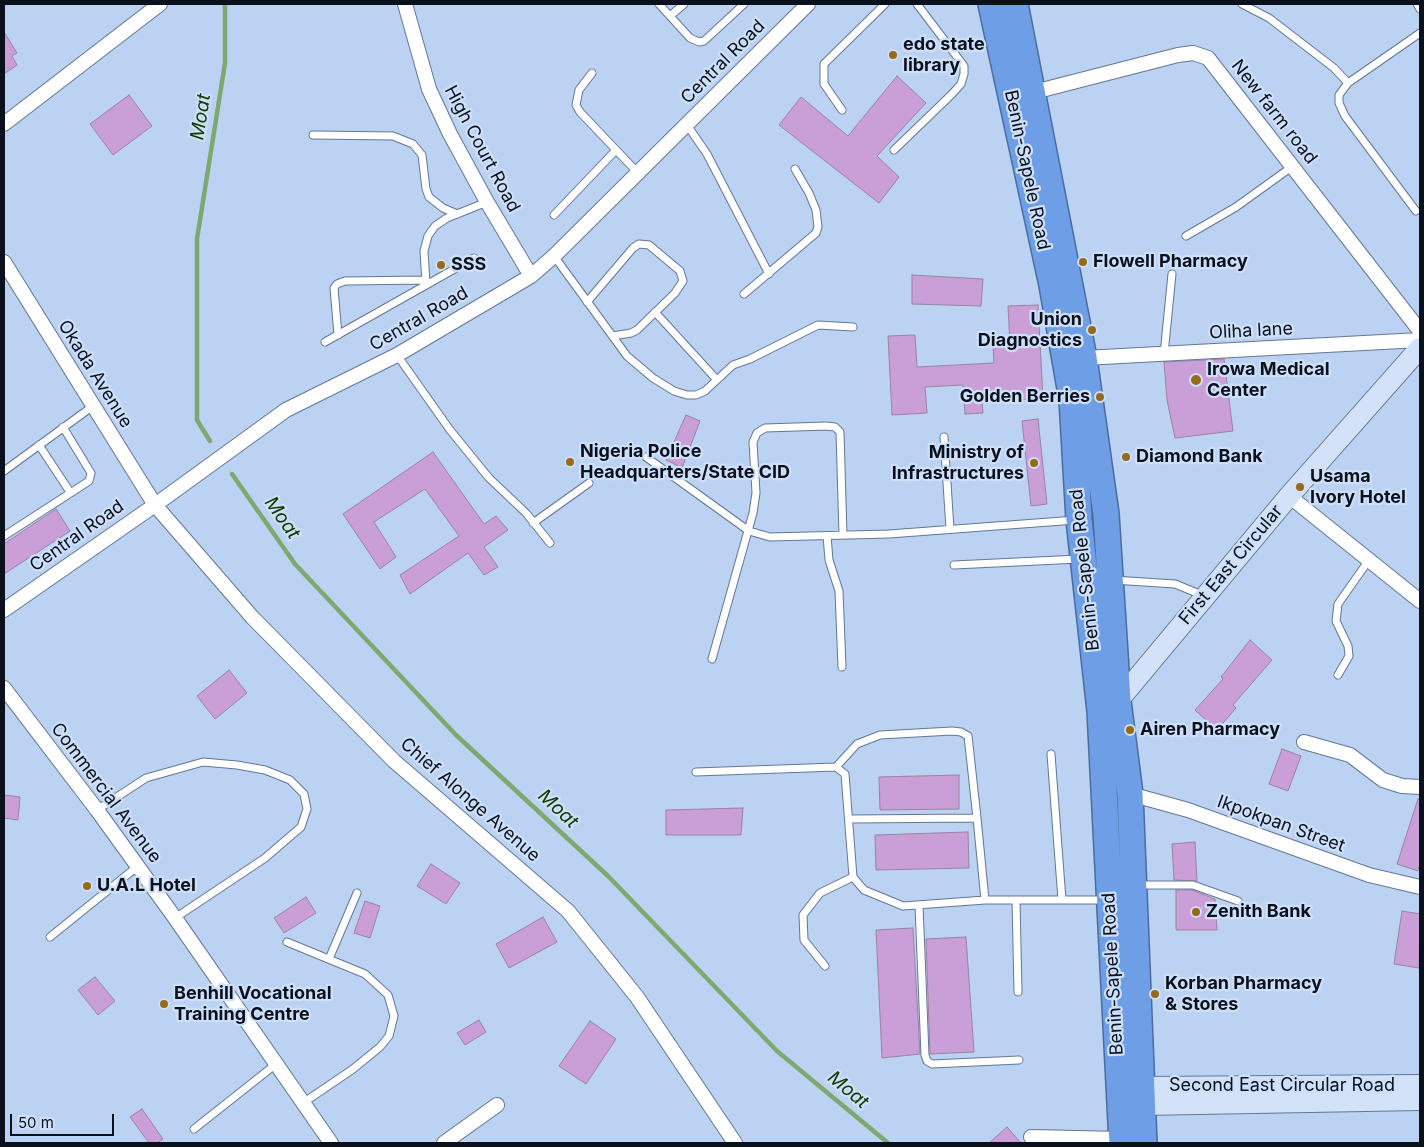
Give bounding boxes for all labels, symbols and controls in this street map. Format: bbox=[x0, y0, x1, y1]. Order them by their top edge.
street label: Central Road bbox=[677, 16, 769, 108]
place label: edo state library bbox=[903, 34, 985, 76]
marker: edo state library bbox=[887, 49, 899, 61]
street label: New farm road bbox=[1227, 56, 1321, 168]
street label: High Court Road bbox=[439, 82, 525, 216]
street label: Benin-Sapele Road bbox=[1000, 88, 1054, 252]
water label: Moat bbox=[186, 92, 216, 142]
place label: Flowell Pharmacy bbox=[1093, 251, 1248, 273]
place label: SSS bbox=[451, 254, 486, 276]
marker: Flowell Pharmacy bbox=[1077, 256, 1089, 268]
marker: SSS bbox=[435, 259, 447, 271]
street label: Central Road bbox=[366, 282, 472, 356]
place label: Union Diagnostics bbox=[978, 309, 1082, 352]
street label: Okada Avenue bbox=[53, 316, 137, 432]
street label: Oliha lane bbox=[1209, 318, 1293, 344]
marker: Union Diagnostics bbox=[1086, 324, 1098, 336]
place label: Irowa Medical Center bbox=[1207, 359, 1330, 402]
marker: Irowa Medical Center bbox=[1189, 373, 1203, 387]
place label: Golden Berries bbox=[960, 386, 1090, 408]
marker: Golden Berries bbox=[1094, 391, 1106, 403]
place label: Nigeria Police Headquarters/State CID bbox=[580, 441, 790, 484]
place label: Ministry of Infrastructures bbox=[892, 442, 1024, 484]
place label: Diamond Bank bbox=[1136, 446, 1263, 468]
marker: Diamond Bank bbox=[1120, 451, 1132, 463]
marker: Nigeria Police Headquarters/State CID bbox=[564, 456, 576, 468]
marker: Ministry of Infrastructures bbox=[1028, 457, 1040, 469]
place label: Usama Ivory Hotel bbox=[1310, 466, 1406, 508]
marker: Usama Ivory Hotel bbox=[1294, 481, 1306, 493]
street label: Benin-Sapele Road bbox=[1066, 488, 1104, 652]
water label: Moat bbox=[259, 492, 305, 544]
street label: Central Road bbox=[26, 496, 128, 576]
street label: First East Circular bbox=[1175, 501, 1287, 629]
street label: Commercial Avenue bbox=[46, 719, 166, 867]
place label: Airen Pharmacy bbox=[1140, 719, 1280, 741]
marker: Airen Pharmacy bbox=[1124, 724, 1136, 736]
street label: Chief Alonge Avenue bbox=[396, 733, 544, 867]
water label: Moat bbox=[533, 785, 583, 833]
street label: Ikpokpan Street bbox=[1214, 791, 1348, 857]
place label: U.A.L Hotel bbox=[97, 875, 196, 897]
marker: U.A.L Hotel bbox=[81, 880, 93, 892]
street label: Benin-Sapele Road bbox=[1098, 892, 1128, 1056]
place label: Zenith Bank bbox=[1206, 901, 1311, 923]
marker: Zenith Bank bbox=[1190, 906, 1202, 918]
place label: Korban Pharmacy & Stores bbox=[1165, 973, 1322, 1016]
place label: Benhill Vocational Training Centre bbox=[174, 983, 332, 1026]
marker: Korban Pharmacy & Stores bbox=[1149, 988, 1161, 1000]
marker: Benhill Vocational Training Centre bbox=[158, 998, 170, 1010]
water label: Moat bbox=[823, 1066, 873, 1114]
street label: Second East Circular Road bbox=[1169, 1075, 1395, 1097]
scale bar bbox=[12, 1104, 116, 1136]
text: 50 m bbox=[18, 1113, 54, 1132]

